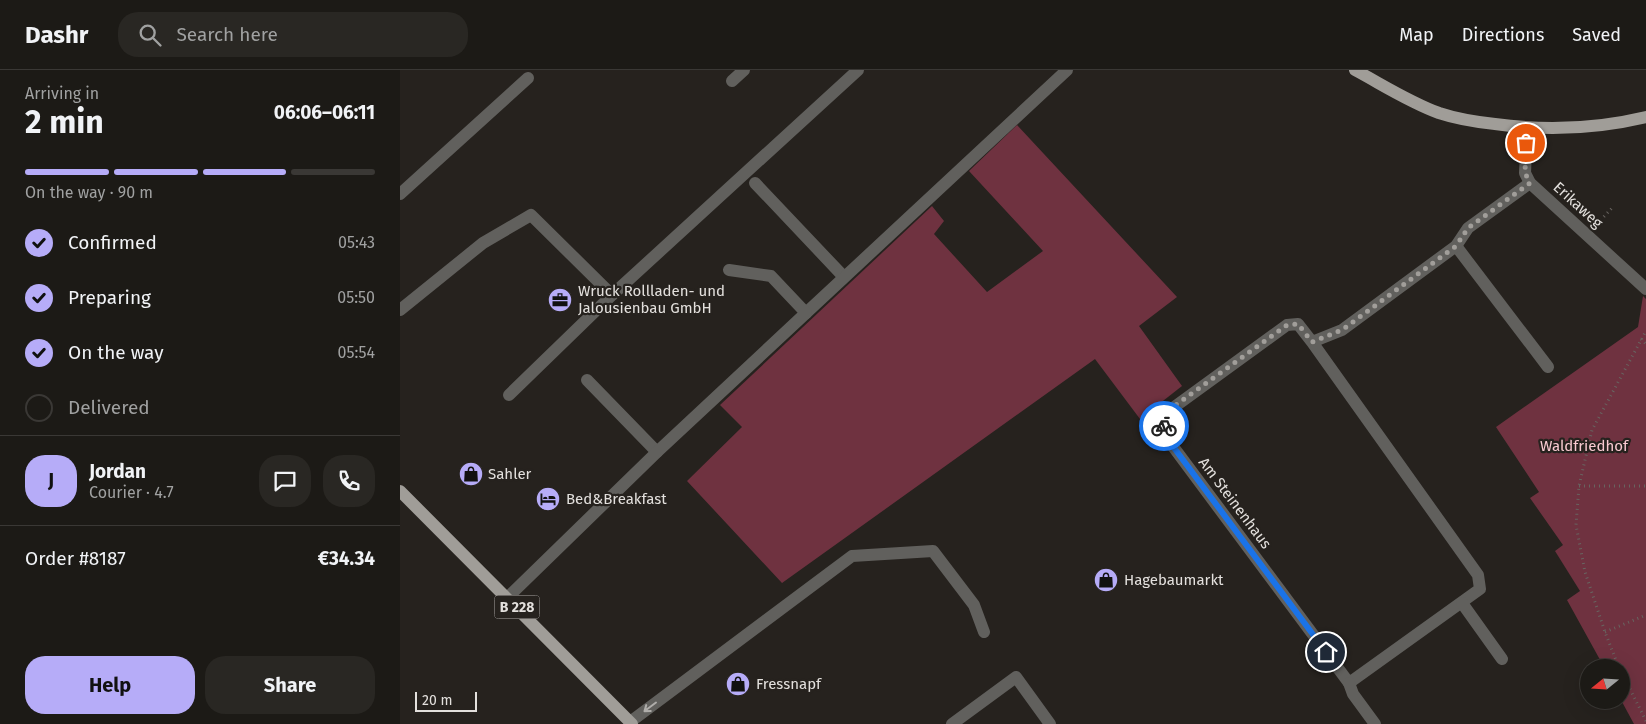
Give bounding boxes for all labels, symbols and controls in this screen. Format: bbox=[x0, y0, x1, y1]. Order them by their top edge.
search box bbox=[118, 12, 468, 57]
text: Dashr bbox=[25, 21, 88, 49]
icon: search bbox=[136, 21, 164, 49]
text: Search here bbox=[176, 23, 278, 46]
text: Map bbox=[1399, 24, 1434, 46]
text: Directions bbox=[1462, 24, 1544, 46]
text: Saved bbox=[1572, 24, 1621, 46]
text: Arriving in bbox=[25, 84, 99, 103]
text: 06:06–06:11 bbox=[274, 101, 375, 124]
text: 2 min bbox=[25, 103, 104, 141]
pin bbox=[1505, 122, 1547, 164]
icon: bag bbox=[1512, 129, 1540, 157]
street label: Erikaweg bbox=[1550, 178, 1607, 232]
text: On the way · 90 m bbox=[25, 183, 153, 202]
icon: check bbox=[25, 229, 53, 257]
text: Confirmed bbox=[68, 231, 157, 254]
text: 05:43 bbox=[338, 233, 375, 252]
place label: Wruck Rollladen- und Jalousienbau GmbH bbox=[578, 282, 725, 317]
icon: check bbox=[25, 284, 53, 312]
text: Preparing bbox=[68, 286, 151, 309]
office icon: Wruck Rollladen- und Jalousienbau GmbH bbox=[547, 287, 573, 313]
text: 05:50 bbox=[337, 288, 375, 307]
icon: check bbox=[25, 339, 53, 367]
text: On the way bbox=[68, 341, 164, 364]
text: 05:54 bbox=[338, 343, 375, 362]
text: Delivered bbox=[68, 396, 150, 419]
courier bbox=[1139, 401, 1189, 451]
icon: bike bbox=[1150, 412, 1178, 440]
park label: Waldfriedhof bbox=[1540, 437, 1629, 455]
street label: Am Steinenhaus bbox=[1195, 454, 1275, 552]
button: chat bbox=[259, 455, 311, 507]
button: phone bbox=[323, 455, 375, 507]
text: Jordan bbox=[89, 460, 146, 483]
shop icon: Sahler bbox=[458, 461, 484, 487]
place label: Sahler bbox=[488, 465, 532, 483]
text: J bbox=[48, 469, 54, 492]
text: Courier · 4.7 bbox=[89, 483, 174, 502]
hotel icon: Bed&Breakfast bbox=[535, 486, 561, 512]
place label: Bed&Breakfast bbox=[566, 490, 667, 508]
text: Order #8187 bbox=[25, 547, 126, 570]
text: €34.34 bbox=[318, 547, 375, 570]
shop icon: Hagebaumarkt bbox=[1093, 567, 1119, 593]
place label: Hagebaumarkt bbox=[1124, 571, 1224, 589]
road number: B 228 bbox=[494, 596, 540, 618]
pin bbox=[1305, 631, 1347, 673]
icon: home bbox=[1312, 638, 1340, 666]
button: Help bbox=[25, 656, 195, 714]
button: Share bbox=[205, 656, 375, 714]
north arrow bbox=[1580, 659, 1630, 709]
map controls bbox=[1580, 659, 1630, 709]
shop icon: Fressnapf bbox=[725, 671, 751, 697]
place label: Fressnapf bbox=[756, 675, 822, 693]
scale bar bbox=[415, 689, 478, 712]
text: 20 m bbox=[422, 692, 452, 709]
one-way arrow bbox=[643, 702, 657, 712]

